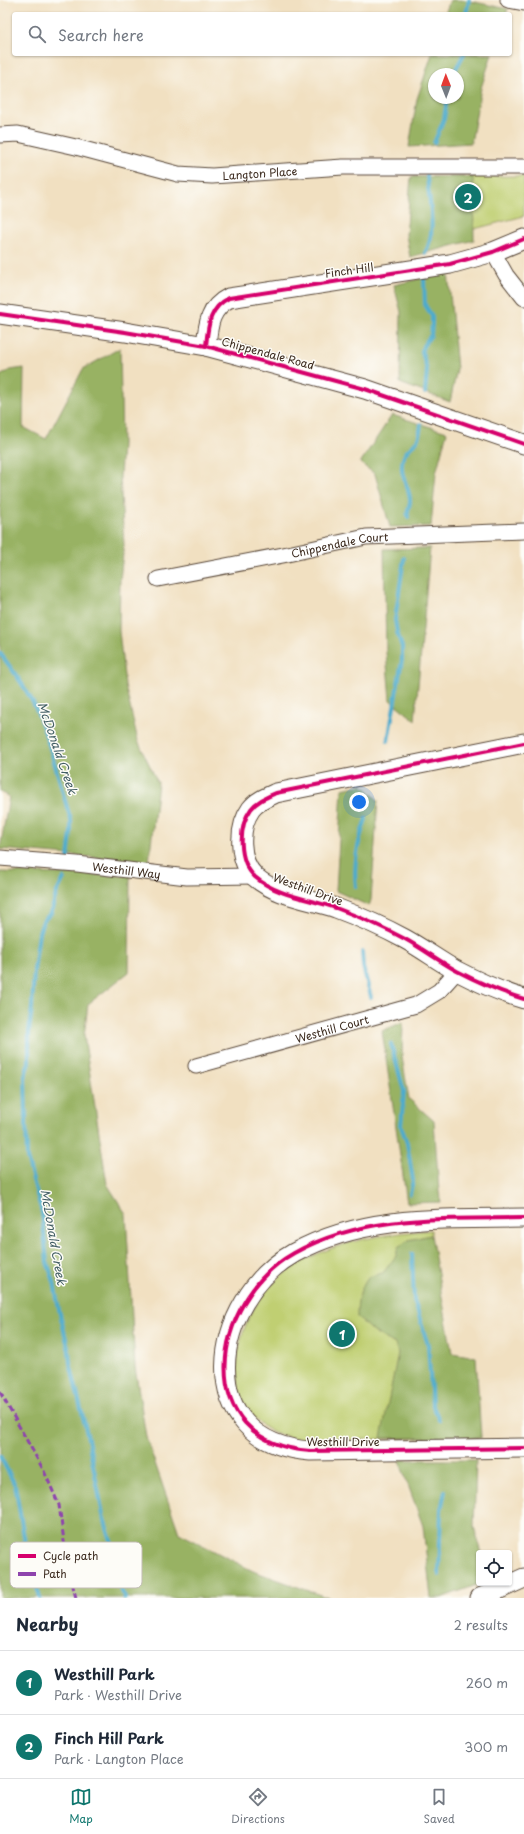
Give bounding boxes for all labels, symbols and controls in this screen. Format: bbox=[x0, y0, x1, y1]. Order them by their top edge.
search box bbox=[12, 12, 512, 56]
icon: search bbox=[26, 23, 48, 45]
text: Search here bbox=[58, 23, 144, 46]
north arrow bbox=[428, 68, 464, 104]
street label: Langton Place bbox=[222, 162, 298, 184]
pin: 2 bbox=[455, 182, 481, 212]
street label: Finch Hill bbox=[324, 258, 374, 282]
street label: Chippendale Road bbox=[220, 332, 316, 374]
street label: Chippendale Court bbox=[289, 528, 389, 562]
water label: McDonald Creek bbox=[34, 699, 83, 797]
your location bbox=[349, 792, 369, 812]
street label: Westhill Way bbox=[91, 857, 162, 882]
street label: Westhill Drive bbox=[271, 868, 345, 910]
street label: Westhill Court bbox=[293, 1010, 371, 1047]
water label: McDonald Creek bbox=[37, 1188, 71, 1287]
pin: 1 bbox=[329, 1319, 355, 1349]
street label: Westhill Drive bbox=[306, 1433, 380, 1450]
legend bbox=[10, 1542, 142, 1588]
text: Cycle path bbox=[43, 1547, 98, 1564]
map controls bbox=[476, 1550, 512, 1586]
button: locate bbox=[476, 1550, 512, 1586]
text: Path bbox=[43, 1565, 67, 1582]
text: Nearby bbox=[16, 1611, 78, 1637]
text: 2 results bbox=[454, 1615, 508, 1634]
text: Westhill Park bbox=[54, 1662, 155, 1685]
text: 1 bbox=[26, 1673, 32, 1692]
text: 260 m bbox=[466, 1673, 508, 1692]
text: Park · Westhill Drive bbox=[54, 1685, 182, 1704]
text: Finch Hill Park bbox=[54, 1726, 164, 1749]
text: 2 bbox=[24, 1737, 34, 1756]
text: 300 m bbox=[464, 1737, 508, 1756]
text: Park · Langton Place bbox=[54, 1749, 184, 1768]
tab: Map bbox=[69, 1786, 93, 1827]
tab: Directions bbox=[231, 1786, 285, 1827]
tab: Saved bbox=[423, 1786, 455, 1827]

